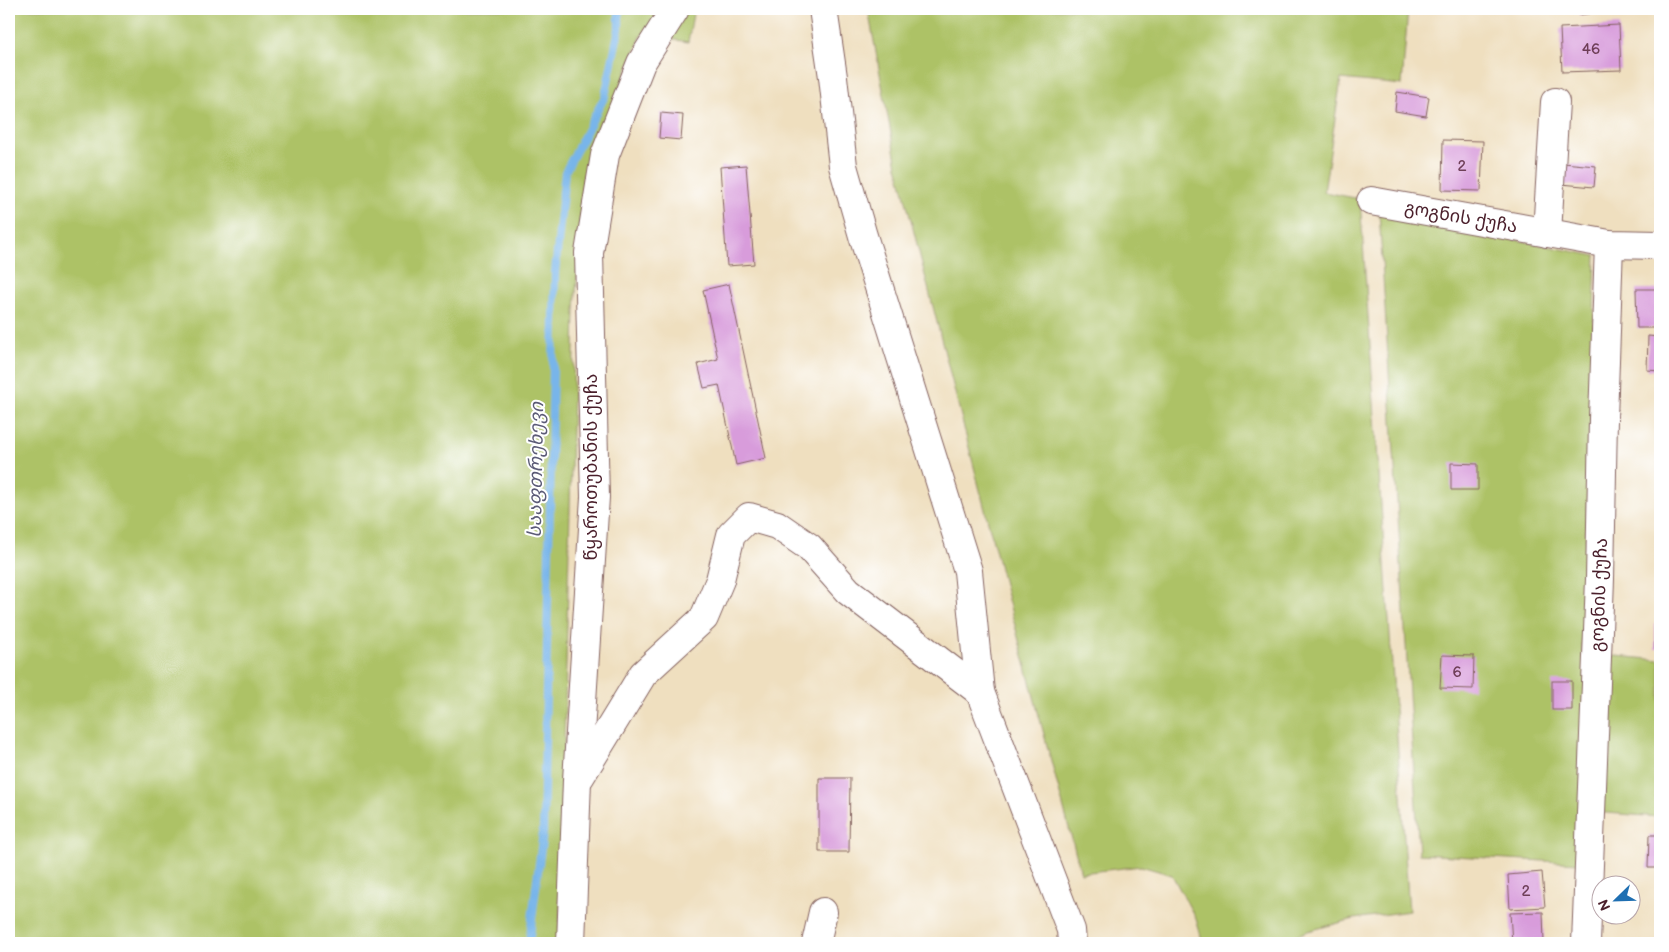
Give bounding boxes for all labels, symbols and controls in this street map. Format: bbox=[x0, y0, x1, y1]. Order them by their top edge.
house number: 46 bbox=[1582, 40, 1600, 59]
house number: 2 bbox=[1458, 157, 1467, 176]
street label: გოგნის ქუჩა bbox=[1403, 197, 1519, 238]
street label: წყაროთუბანის ქუჩა bbox=[581, 374, 602, 560]
water label: სააფთრეხევი bbox=[524, 401, 549, 538]
street label: გოგნის ქუჩა bbox=[1587, 538, 1612, 652]
house number: 6 bbox=[1452, 663, 1462, 682]
north arrow bbox=[1592, 874, 1642, 924]
house number: 2 bbox=[1522, 882, 1531, 901]
text: N bbox=[1595, 897, 1614, 913]

